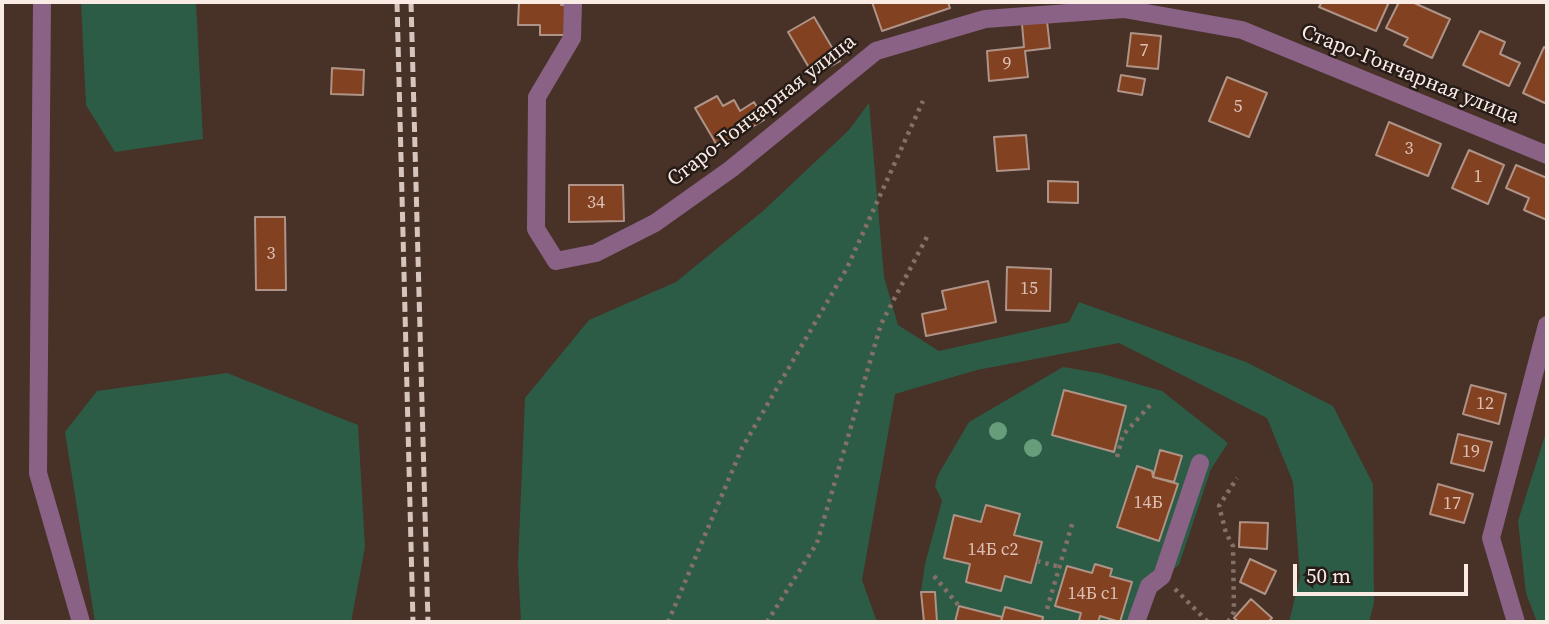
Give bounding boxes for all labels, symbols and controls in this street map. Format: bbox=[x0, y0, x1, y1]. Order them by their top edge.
street label: Старо-Гончарная улица bbox=[1297, 20, 1523, 130]
street label: Старо-Гончарная улица bbox=[663, 29, 861, 193]
house number: 7 bbox=[1140, 40, 1148, 62]
house number: 9 bbox=[1003, 53, 1011, 75]
house number: 5 bbox=[1234, 96, 1242, 118]
house number: 3 bbox=[1405, 138, 1413, 160]
house number: 1 bbox=[1474, 166, 1482, 188]
house number: 34 bbox=[587, 192, 605, 214]
house number: 3 bbox=[267, 243, 275, 265]
house number: 15 bbox=[1020, 278, 1038, 300]
house number: 12 bbox=[1476, 393, 1494, 415]
house number: 19 bbox=[1462, 441, 1480, 463]
house number: 14Б bbox=[1133, 492, 1163, 514]
house number: 17 bbox=[1443, 493, 1461, 515]
house number: 14Б с2 bbox=[967, 539, 1019, 561]
scale bar bbox=[1297, 550, 1472, 594]
text: 50 m bbox=[1306, 561, 1351, 590]
house number: 14Б с1 bbox=[1067, 583, 1119, 605]

